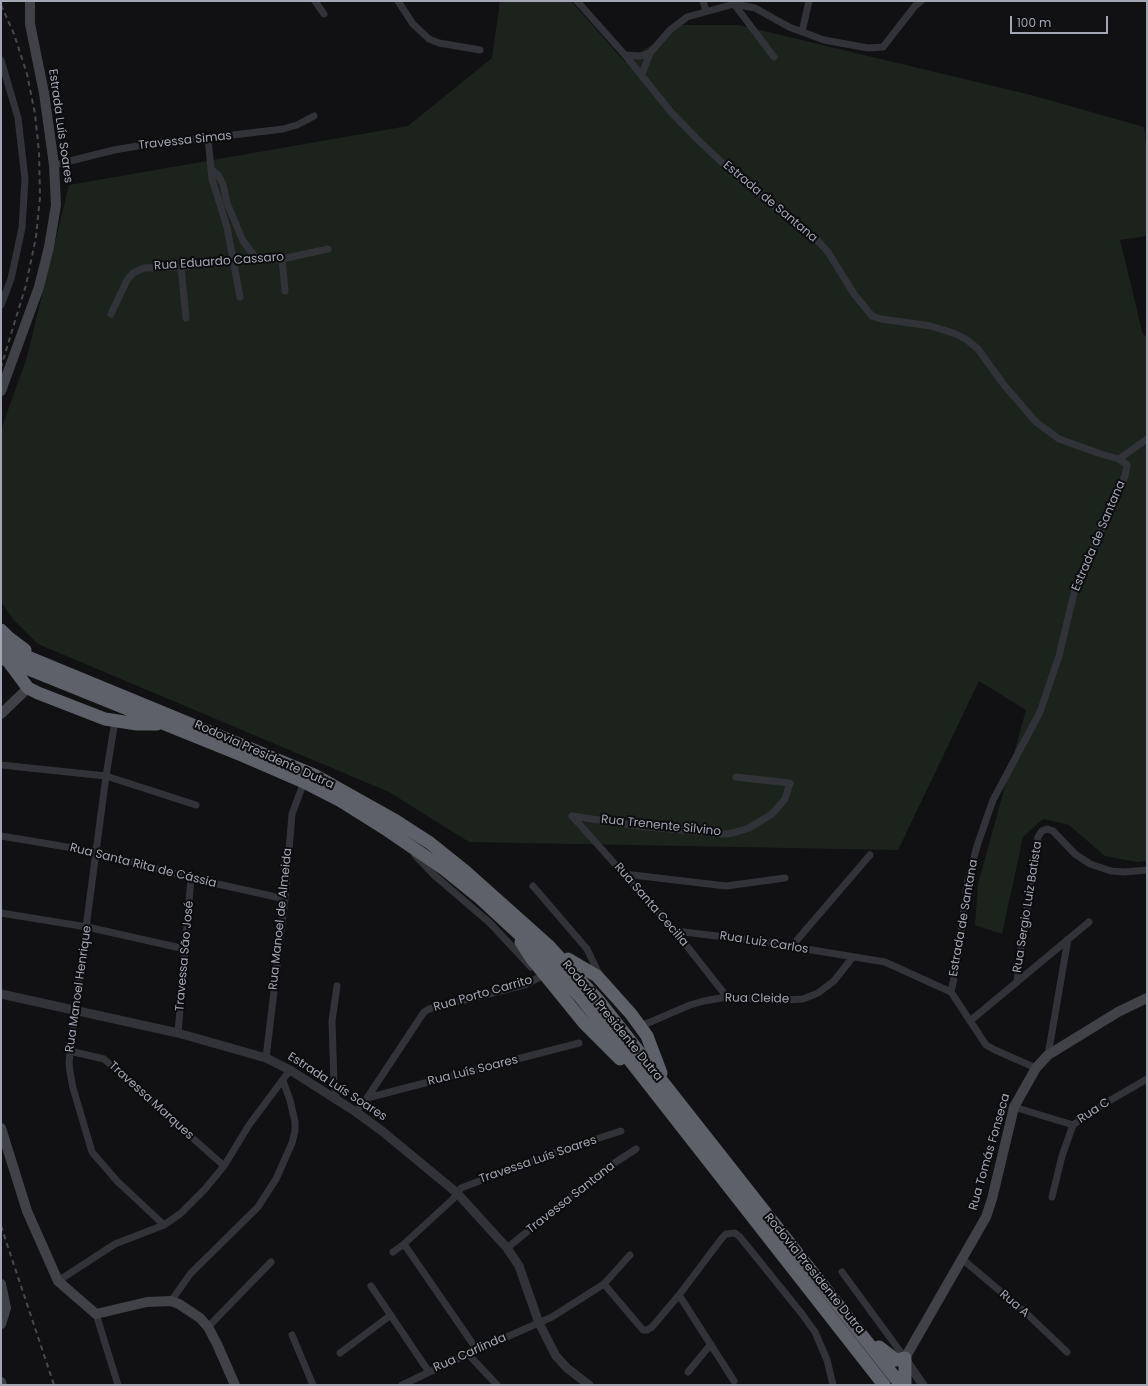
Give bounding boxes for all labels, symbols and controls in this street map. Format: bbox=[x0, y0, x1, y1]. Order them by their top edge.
scale bar bbox=[1012, 8, 1110, 34]
text: 100 m bbox=[1017, 14, 1051, 31]
street label: Estrada Luís Soares bbox=[45, 68, 75, 184]
street label: Travessa Simas bbox=[138, 129, 232, 153]
street label: Estrada de Santana bbox=[720, 158, 820, 246]
street label: Rua Eduardo Cassaro bbox=[154, 250, 284, 274]
street label: Estrada de Santana bbox=[1069, 479, 1129, 593]
street label: Rodovia Presidente Dutra bbox=[192, 718, 336, 792]
street label: Rua Trenente Silvino bbox=[600, 813, 722, 839]
street label: Rua Sergio Luiz Batista bbox=[1010, 840, 1046, 974]
street label: Rua Santa Rita de Cássia bbox=[68, 841, 218, 891]
street label: Rua Manoel de Almeida bbox=[266, 847, 296, 991]
street label: Estrada de Santana bbox=[947, 858, 981, 978]
street label: Rua Santa Cecilia bbox=[611, 860, 691, 950]
street label: Travessa São José bbox=[173, 900, 197, 1012]
street label: Rua Manoel Henrique bbox=[63, 925, 95, 1053]
street label: Rua Luiz Carlos bbox=[719, 929, 809, 957]
street label: Rodovia Presidente Dutra bbox=[559, 958, 665, 1084]
street label: Rua Porto Carrito bbox=[432, 973, 534, 1015]
street label: Rua Cleide bbox=[725, 991, 789, 1007]
street label: Estrada Luís Soares bbox=[285, 1050, 389, 1124]
street label: Rua Luís Soares bbox=[426, 1053, 520, 1089]
street label: Travessa Marques bbox=[105, 1059, 197, 1143]
street label: Rua Tomás Fonseca bbox=[966, 1092, 1014, 1212]
street label: Rua C bbox=[1075, 1095, 1113, 1127]
street label: Travessa Luís Soares bbox=[477, 1133, 599, 1187]
street label: Travessa Santana bbox=[524, 1159, 618, 1237]
street label: Rodovia Presidente Dutra bbox=[761, 1211, 867, 1337]
street label: Rua A bbox=[996, 1287, 1032, 1321]
street label: Rua Carlinda bbox=[431, 1331, 509, 1375]

